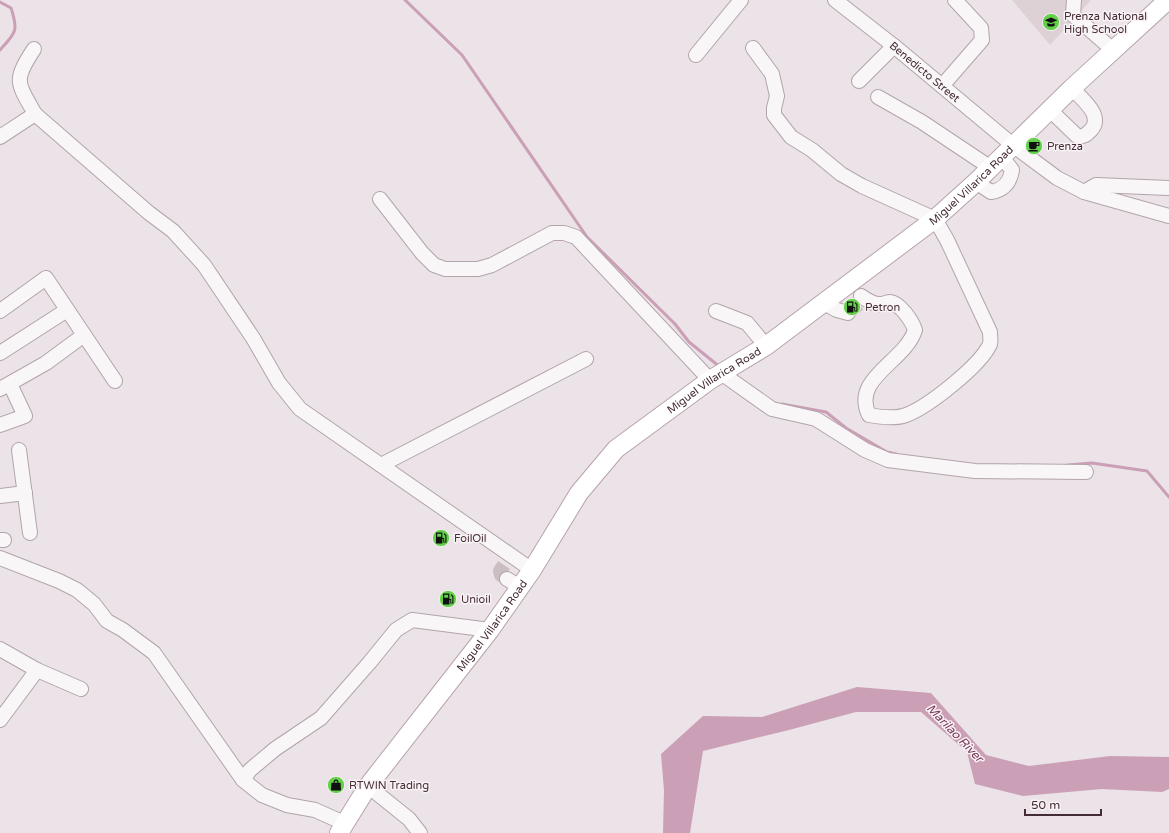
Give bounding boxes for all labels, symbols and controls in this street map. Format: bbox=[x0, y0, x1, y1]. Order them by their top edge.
place label: Prenza National High School bbox=[1064, 10, 1147, 36]
school or university icon: Prenza National High School bbox=[1041, 12, 1061, 32]
street label: Benedicto Street bbox=[887, 39, 962, 105]
cafe icon: Prenza bbox=[1024, 136, 1044, 156]
place label: Prenza bbox=[1047, 140, 1083, 153]
street label: Miguel Villarica Road bbox=[927, 143, 1016, 228]
fuel station icon: Petron bbox=[842, 297, 862, 317]
place label: Petron bbox=[865, 301, 900, 314]
street label: Miguel Villarica Road bbox=[665, 345, 764, 416]
fuel station icon: FoilOil bbox=[431, 528, 451, 548]
place label: FoilOil bbox=[454, 532, 487, 545]
street label: Miguel Villarica Road bbox=[454, 577, 530, 674]
fuel station icon: Unioil bbox=[438, 589, 458, 609]
place label: Unioil bbox=[461, 593, 491, 606]
water label: Marilao River bbox=[924, 701, 987, 766]
shop icon: RTWIN Trading bbox=[326, 775, 346, 795]
place label: RTWIN Trading bbox=[349, 779, 429, 792]
scale bar bbox=[1025, 791, 1101, 817]
text: 50 m bbox=[1031, 798, 1060, 812]

